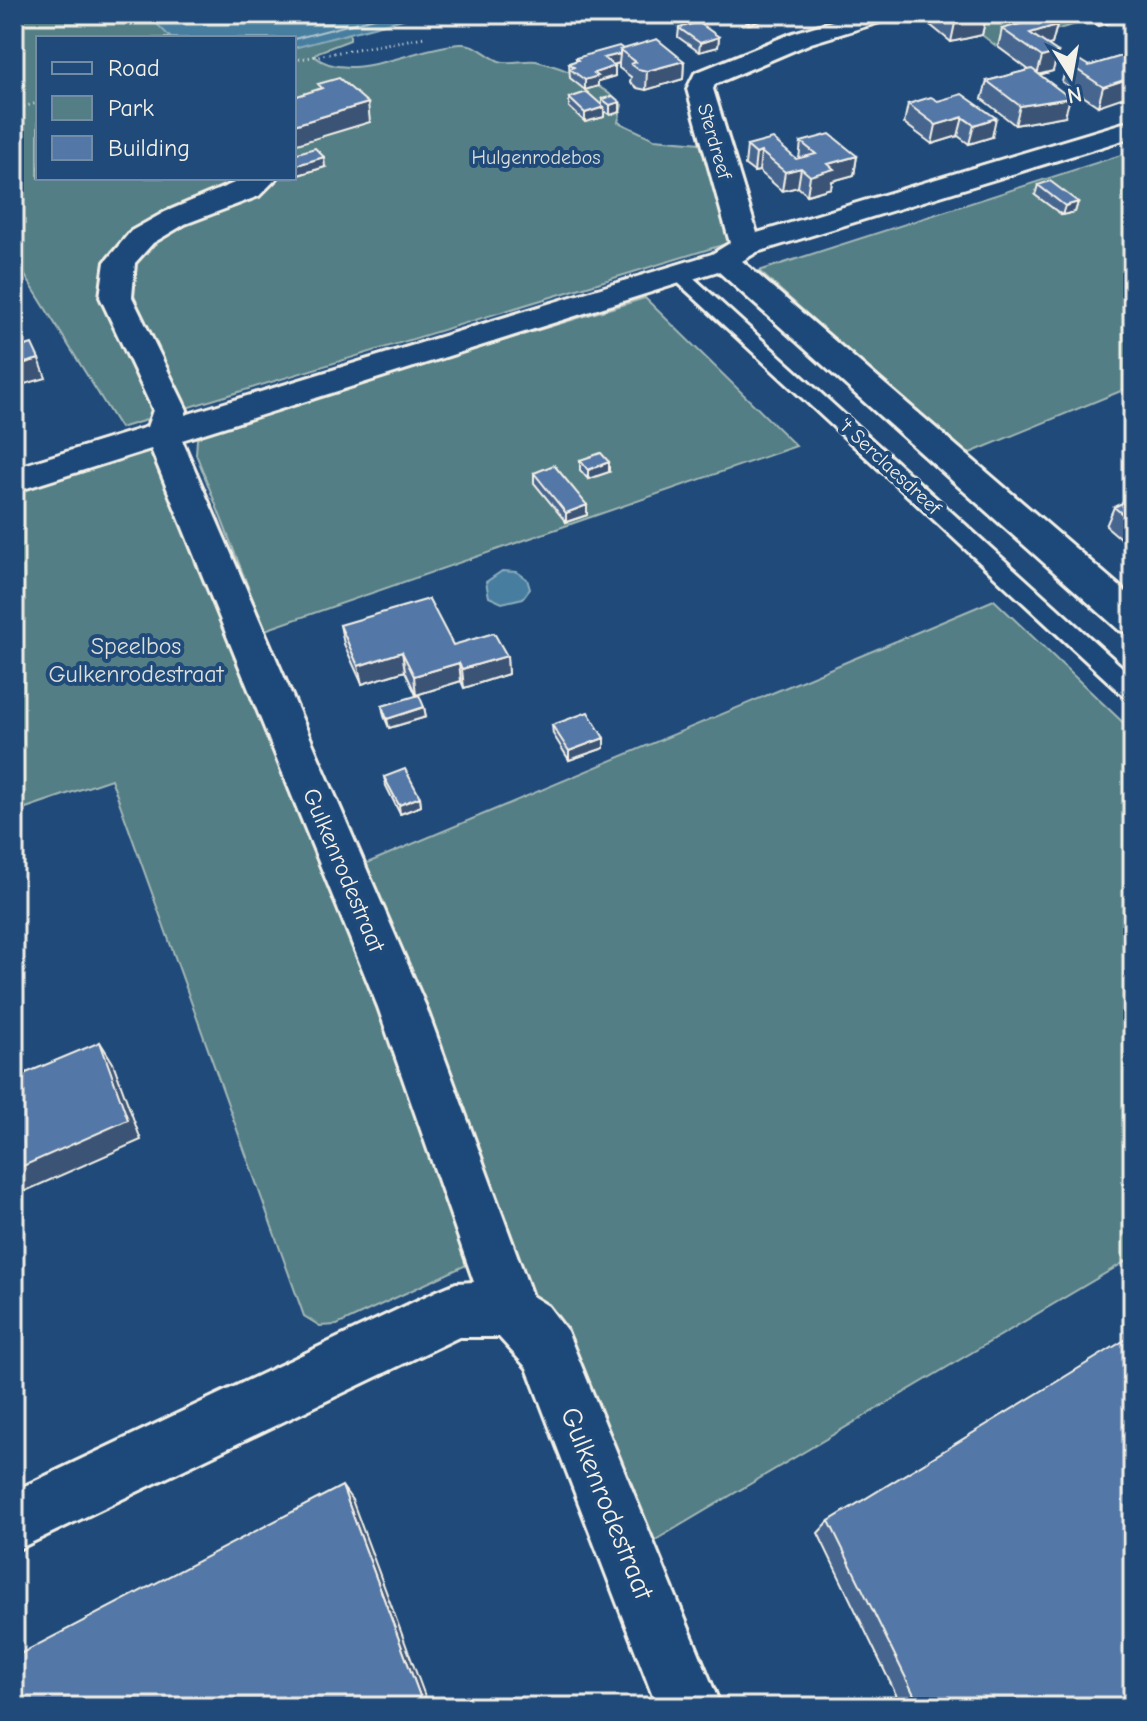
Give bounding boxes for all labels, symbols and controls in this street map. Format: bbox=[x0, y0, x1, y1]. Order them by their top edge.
legend bbox=[36, 36, 296, 180]
north arrow bbox=[1031, 36, 1111, 116]
text: Road bbox=[108, 54, 160, 82]
text: N bbox=[1065, 81, 1084, 109]
text: Park bbox=[108, 94, 154, 122]
street label: Sterdreef bbox=[693, 101, 737, 183]
text: Building bbox=[108, 134, 190, 162]
park label: Hulgenrodebos bbox=[472, 146, 601, 169]
street label: 't Serclaesdreef bbox=[834, 413, 946, 520]
park label: Speelbos Gulkenrodestraat bbox=[48, 632, 225, 688]
street label: Gulkenrodestraat bbox=[297, 784, 392, 957]
street label: Gulkenrodestraat bbox=[554, 1403, 661, 1605]

